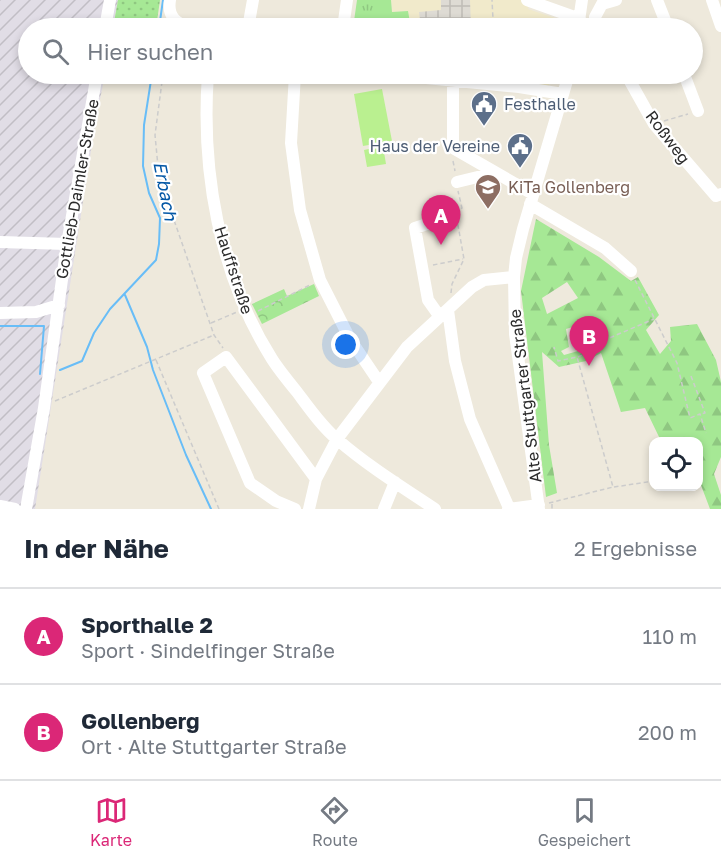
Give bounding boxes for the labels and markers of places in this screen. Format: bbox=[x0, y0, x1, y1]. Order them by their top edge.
public building icon: Festhalle bbox=[469, 89, 499, 127]
place label: Festhalle bbox=[504, 94, 576, 114]
public building icon: Haus der Vereine bbox=[505, 131, 535, 169]
place label: Haus der Vereine bbox=[369, 136, 500, 156]
school or university icon: KiTa Gollenberg bbox=[473, 172, 503, 210]
place label: KiTa Gollenberg bbox=[508, 177, 630, 197]
pin: A bbox=[422, 196, 460, 245]
pin: B bbox=[570, 316, 608, 366]

